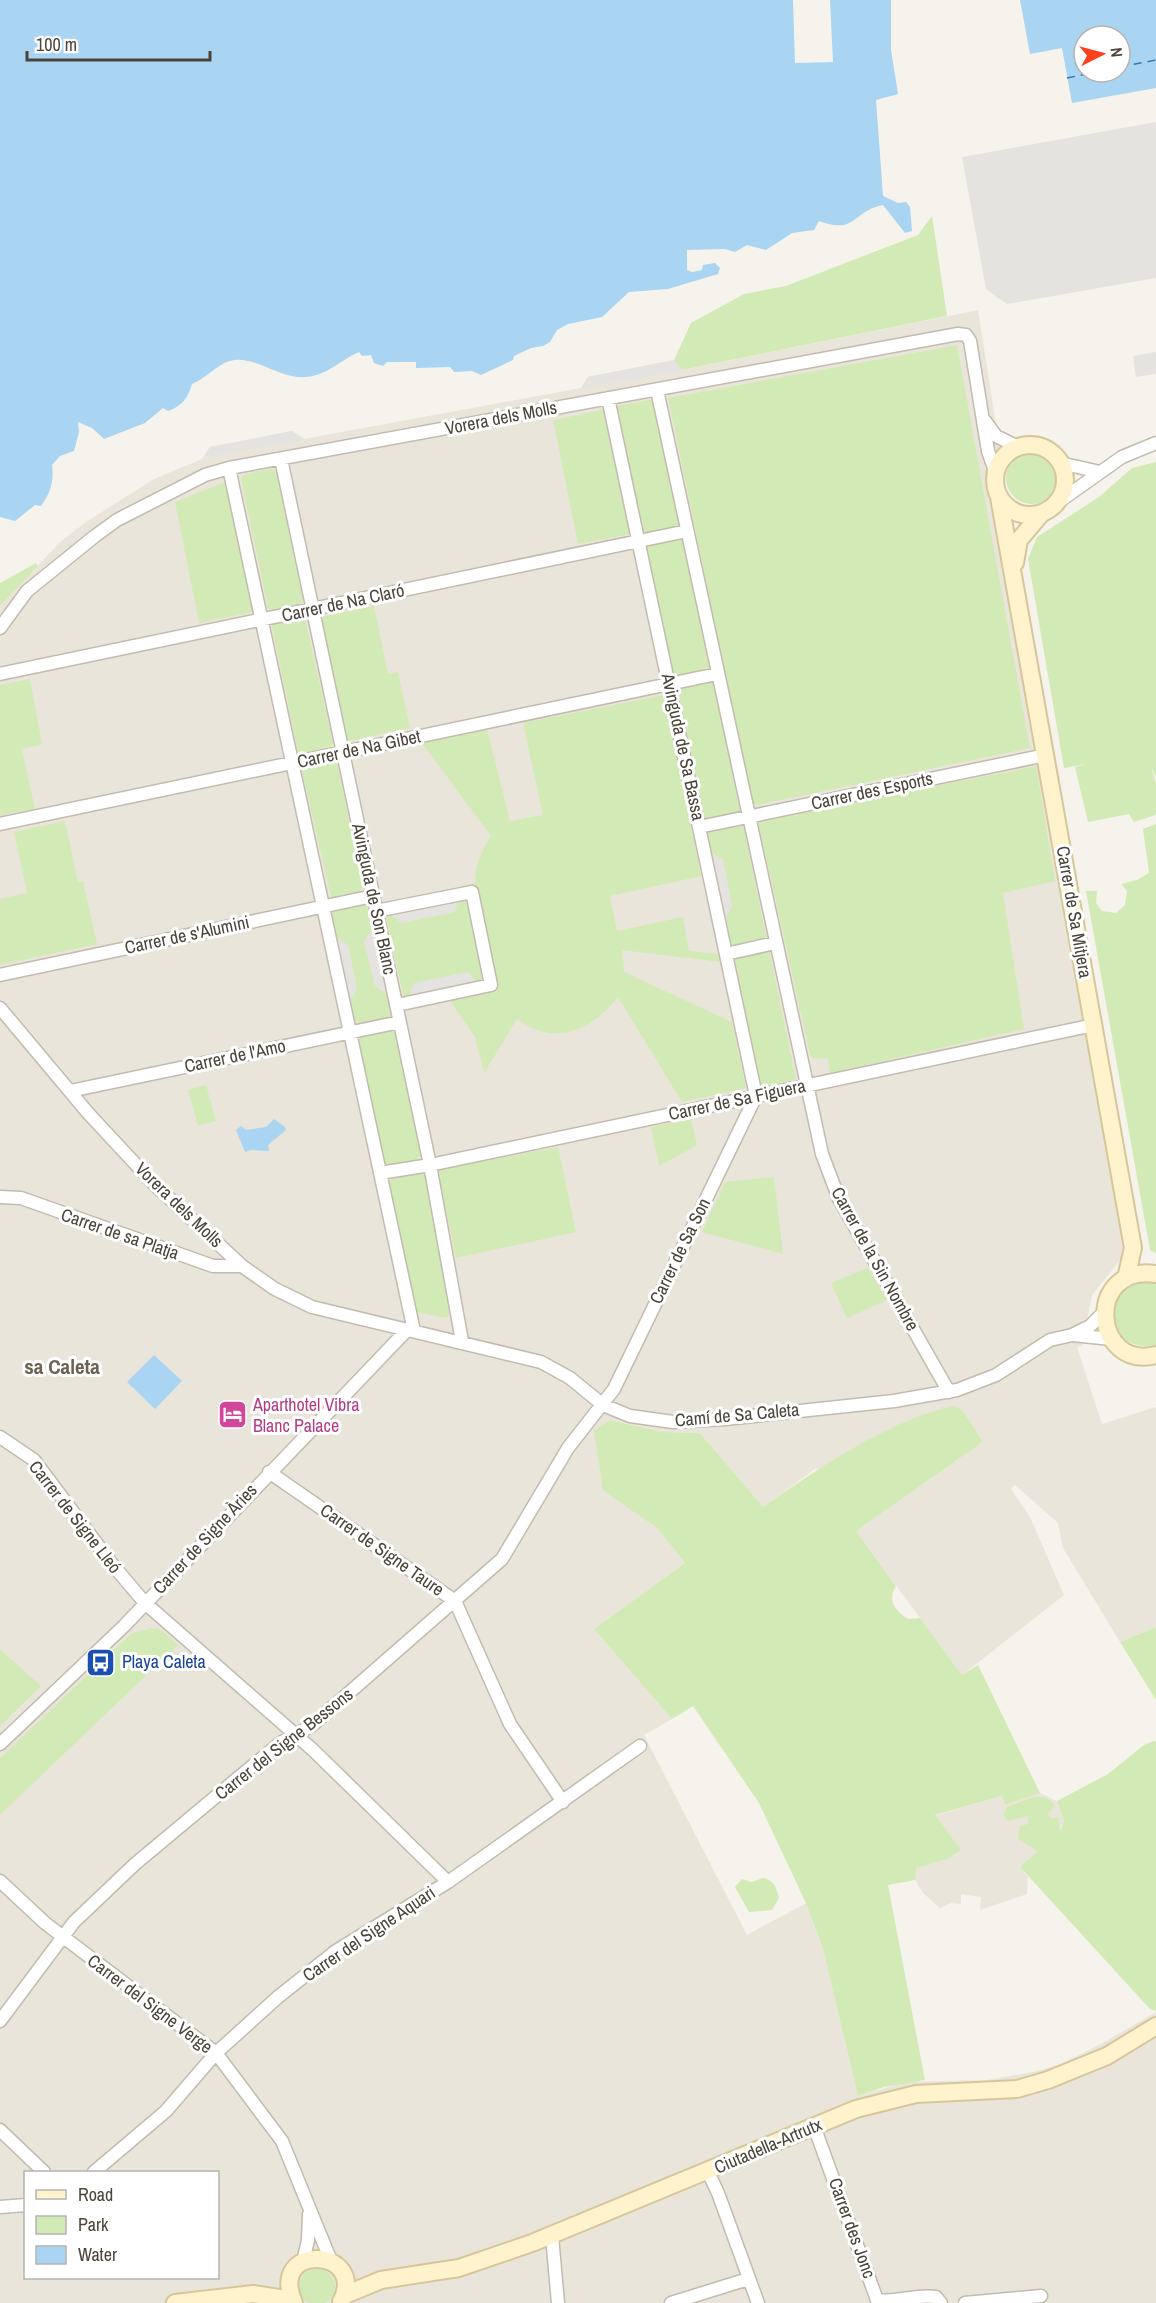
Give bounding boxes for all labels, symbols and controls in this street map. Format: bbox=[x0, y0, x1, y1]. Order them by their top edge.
scale bar bbox=[27, 24, 210, 62]
north arrow bbox=[1072, 24, 1132, 84]
text: 100 m bbox=[36, 32, 77, 57]
text: N bbox=[1105, 47, 1128, 58]
street label: Vorera dels Molls bbox=[443, 394, 559, 441]
street label: Carrer de Na Claró bbox=[279, 577, 406, 628]
street label: Avinguda de Sa Bassa bbox=[655, 670, 711, 823]
street label: Carrer de Na Gibet bbox=[295, 723, 423, 774]
street label: Carrer des Esports bbox=[809, 765, 935, 816]
street label: Avinguda de Son Blanc bbox=[346, 820, 403, 977]
street label: Carrer de Sa Mitjera bbox=[1051, 844, 1098, 980]
street label: Carrer de s'Alumini bbox=[122, 909, 251, 960]
street label: Carrer de l'Amo bbox=[182, 1033, 288, 1078]
street label: Carrer de Sa Figuera bbox=[666, 1073, 808, 1126]
street label: Vorera dels Molls bbox=[130, 1156, 229, 1253]
street label: Carrer de la Sin Nombre bbox=[826, 1182, 925, 1335]
street label: Carrer de Sa Son bbox=[643, 1194, 716, 1308]
street label: Carrer de sa Platja bbox=[58, 1202, 182, 1265]
district label: sa Caleta bbox=[24, 1352, 100, 1381]
place label: Aparthotel Vibra Blanc Palace bbox=[252, 1392, 359, 1438]
street label: Camí de Sa Caleta bbox=[674, 1397, 800, 1432]
hotel icon: Aparthotel Vibra Blanc Palace bbox=[216, 1399, 248, 1431]
street label: Carrer de Signe Lleó bbox=[23, 1455, 127, 1578]
street label: Carrer de Signe Àries bbox=[147, 1478, 262, 1599]
street label: Carrer de Signe Taure bbox=[315, 1497, 449, 1602]
bus stop icon: Playa Caleta bbox=[85, 1646, 117, 1678]
place label: Playa Caleta bbox=[122, 1649, 206, 1674]
street label: Carrer del Signe Bessons bbox=[209, 1682, 358, 1805]
street label: Carrer del Signe Aquari bbox=[297, 1880, 440, 1987]
street label: Carrer del Signe Verge bbox=[82, 1948, 218, 2059]
street label: Ciutadella-Artrutx bbox=[710, 2111, 826, 2179]
legend bbox=[24, 2171, 219, 2279]
street label: Carrer des Jonc bbox=[823, 2174, 882, 2281]
text: Road bbox=[78, 2182, 113, 2207]
text: Park bbox=[78, 2212, 109, 2237]
text: Water bbox=[78, 2242, 117, 2267]

